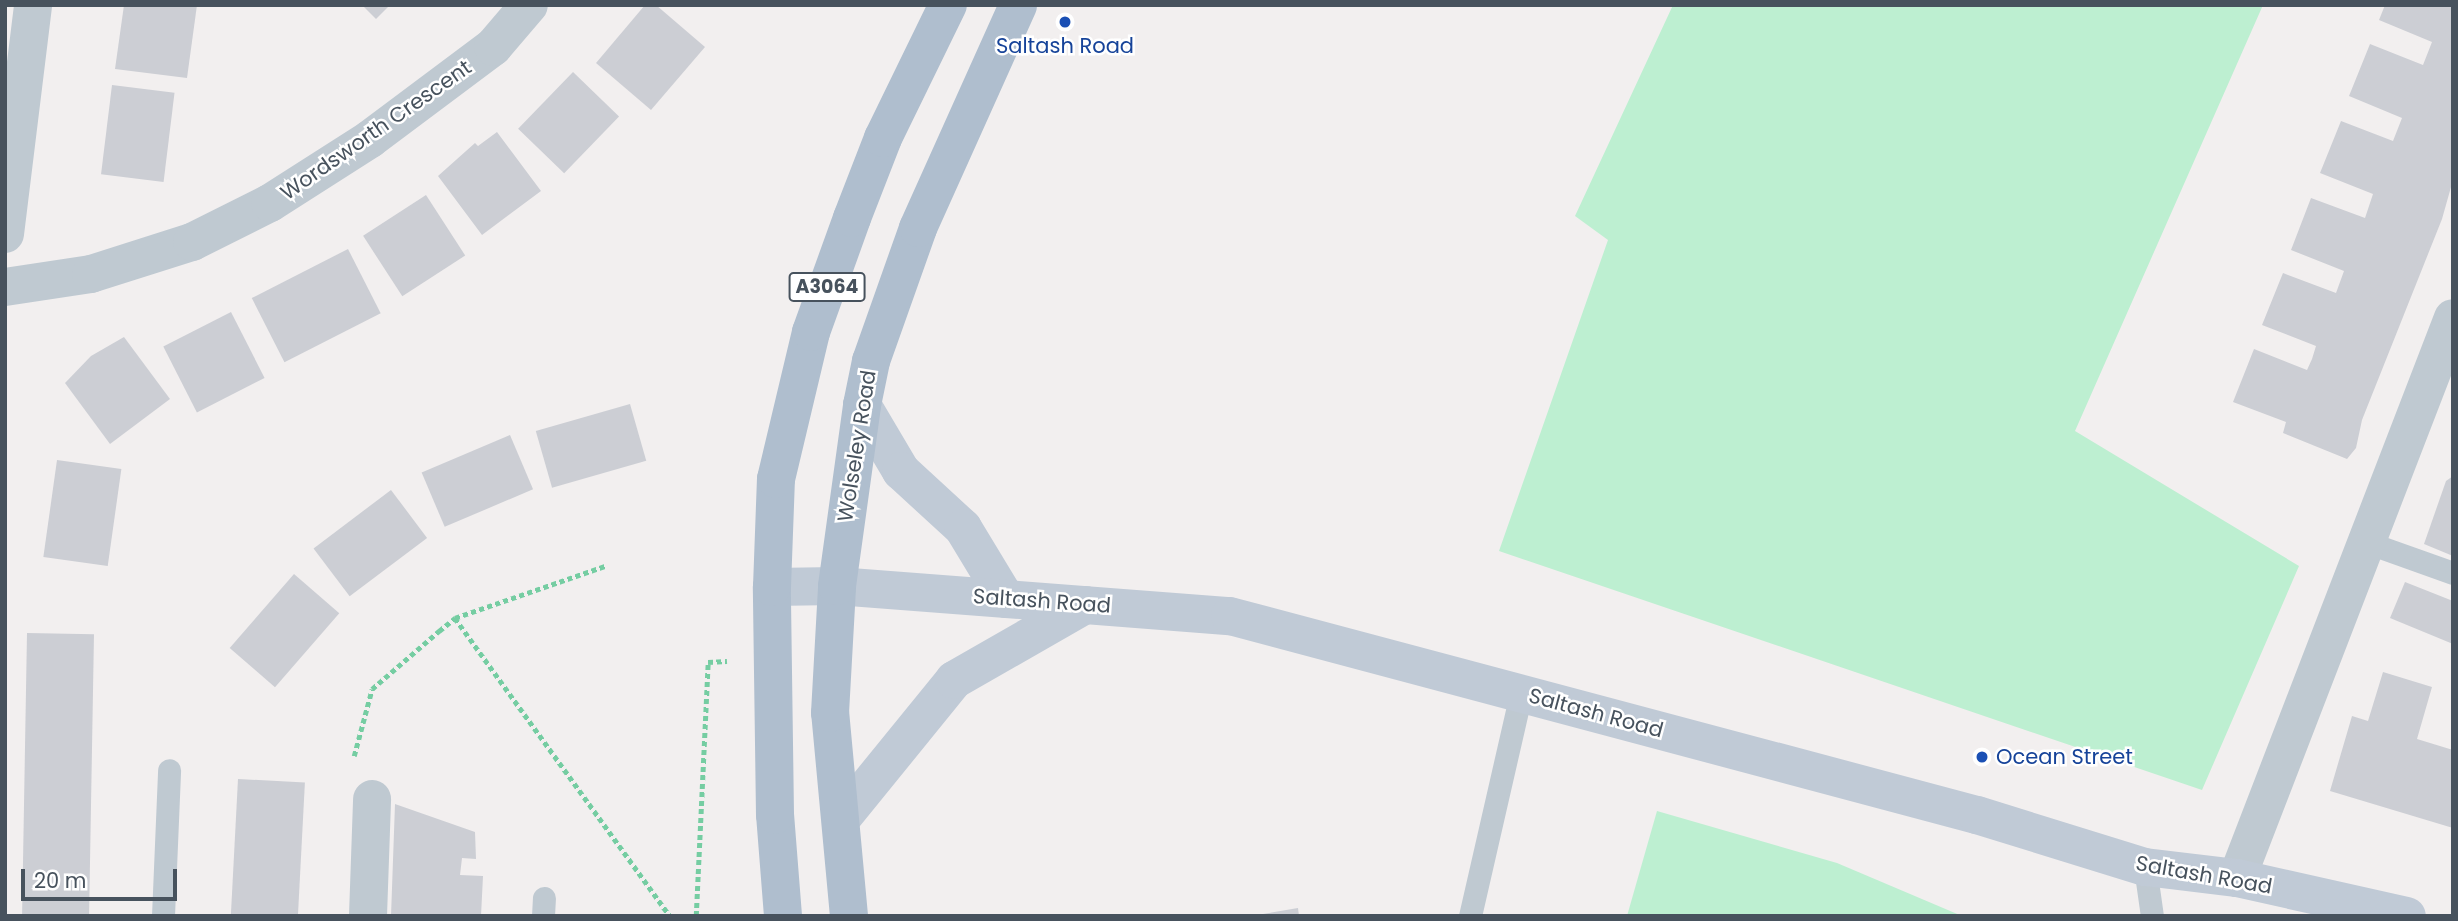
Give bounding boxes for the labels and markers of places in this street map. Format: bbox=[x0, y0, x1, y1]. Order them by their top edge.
marker: Saltash Road bbox=[1057, 14, 1073, 30]
place label: Saltash Road bbox=[996, 33, 1134, 59]
place label: Ocean Street bbox=[1996, 744, 2133, 770]
marker: Ocean Street bbox=[1974, 749, 1990, 765]

